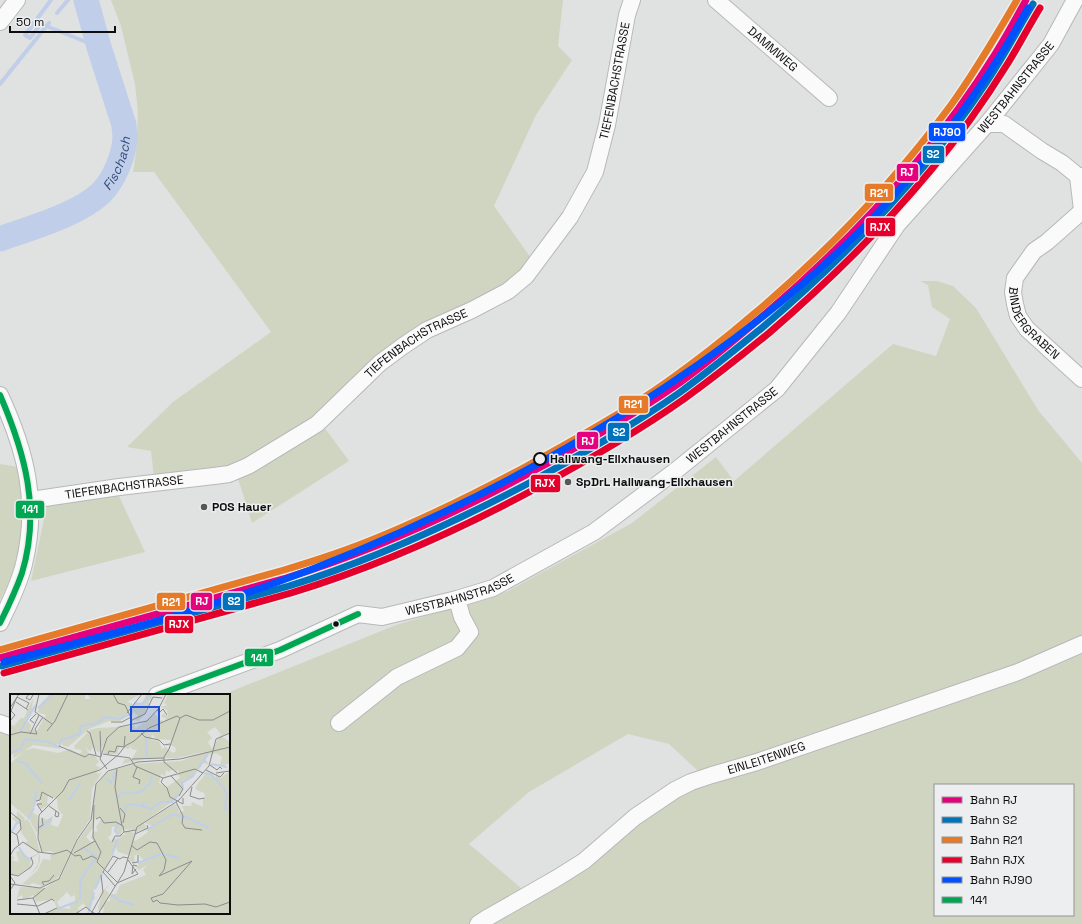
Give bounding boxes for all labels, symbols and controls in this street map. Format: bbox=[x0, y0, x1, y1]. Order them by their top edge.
scale bar bbox=[10, 8, 115, 34]
text: 50 m bbox=[16, 14, 44, 30]
street label: TIEFENBACHSTRASSE bbox=[596, 20, 634, 142]
street label: DAMMWEG bbox=[744, 23, 801, 75]
street label: WESTBAHNSTRASSE bbox=[974, 38, 1058, 137]
line badge: RJ90 bbox=[928, 122, 966, 142]
text: RJ90 bbox=[933, 125, 961, 139]
water label: Fischach bbox=[98, 135, 134, 193]
line badge: S2 bbox=[922, 145, 945, 164]
text: S2 bbox=[926, 147, 940, 161]
line badge: RJ bbox=[896, 163, 919, 182]
text: RJ bbox=[900, 165, 914, 179]
line badge: R21 bbox=[864, 183, 894, 202]
text: R21 bbox=[870, 186, 888, 200]
line badge: RJX bbox=[865, 217, 896, 237]
text: RJX bbox=[870, 220, 890, 234]
street label: BINDERGRABEN bbox=[1005, 286, 1063, 363]
street label: TIEFENBACHSTRASSE bbox=[361, 305, 470, 382]
street label: WESTBAHNSTRASSE bbox=[683, 383, 781, 467]
line badge: R21 bbox=[618, 395, 649, 414]
text: R21 bbox=[624, 397, 642, 411]
line badge: S2 bbox=[607, 422, 630, 442]
text: S2 bbox=[612, 425, 626, 439]
line badge: RJ bbox=[576, 431, 599, 450]
text: RJ bbox=[581, 434, 595, 448]
place label: Hallwang-Elixhausen bbox=[550, 451, 670, 467]
marker: Hallwang-Elixhausen bbox=[533, 452, 547, 466]
street label: TIEFENBACHSTRASSE bbox=[64, 472, 185, 503]
line badge: RJX bbox=[530, 474, 561, 493]
place label: SpDrL Hallwang-Elixhausen bbox=[576, 474, 733, 490]
text: RJX bbox=[535, 476, 555, 490]
marker: SpDrL Hallwang-Elixhausen bbox=[563, 477, 573, 487]
place label: POS Hauer bbox=[212, 499, 272, 515]
line badge: 141 bbox=[15, 500, 45, 519]
text: 141 bbox=[22, 502, 38, 516]
marker: POS Hauer bbox=[199, 502, 209, 512]
street label: WESTBAHNSTRASSE bbox=[404, 570, 517, 619]
line badge: R21 bbox=[156, 592, 186, 611]
line badge: RJ bbox=[190, 592, 213, 611]
line badge: S2 bbox=[222, 592, 245, 611]
text: RJ bbox=[195, 594, 209, 608]
text: S2 bbox=[227, 594, 241, 608]
text: R21 bbox=[162, 595, 180, 609]
line badge: RJX bbox=[164, 615, 194, 634]
text: RJX bbox=[169, 617, 189, 631]
unlabelled marker bbox=[331, 619, 341, 629]
line badge: 141 bbox=[244, 648, 274, 667]
text: 141 bbox=[251, 651, 267, 665]
inset map bbox=[10, 694, 230, 914]
street label: EINLEITENWEG bbox=[726, 738, 808, 778]
legend bbox=[934, 784, 1074, 916]
text: Bahn RJ bbox=[970, 792, 1017, 808]
text: Bahn S2 bbox=[970, 812, 1017, 828]
text: Bahn R21 bbox=[970, 832, 1022, 848]
text: Bahn RJX bbox=[970, 852, 1025, 868]
text: Bahn RJ90 bbox=[970, 872, 1032, 888]
text: 141 bbox=[970, 892, 987, 908]

